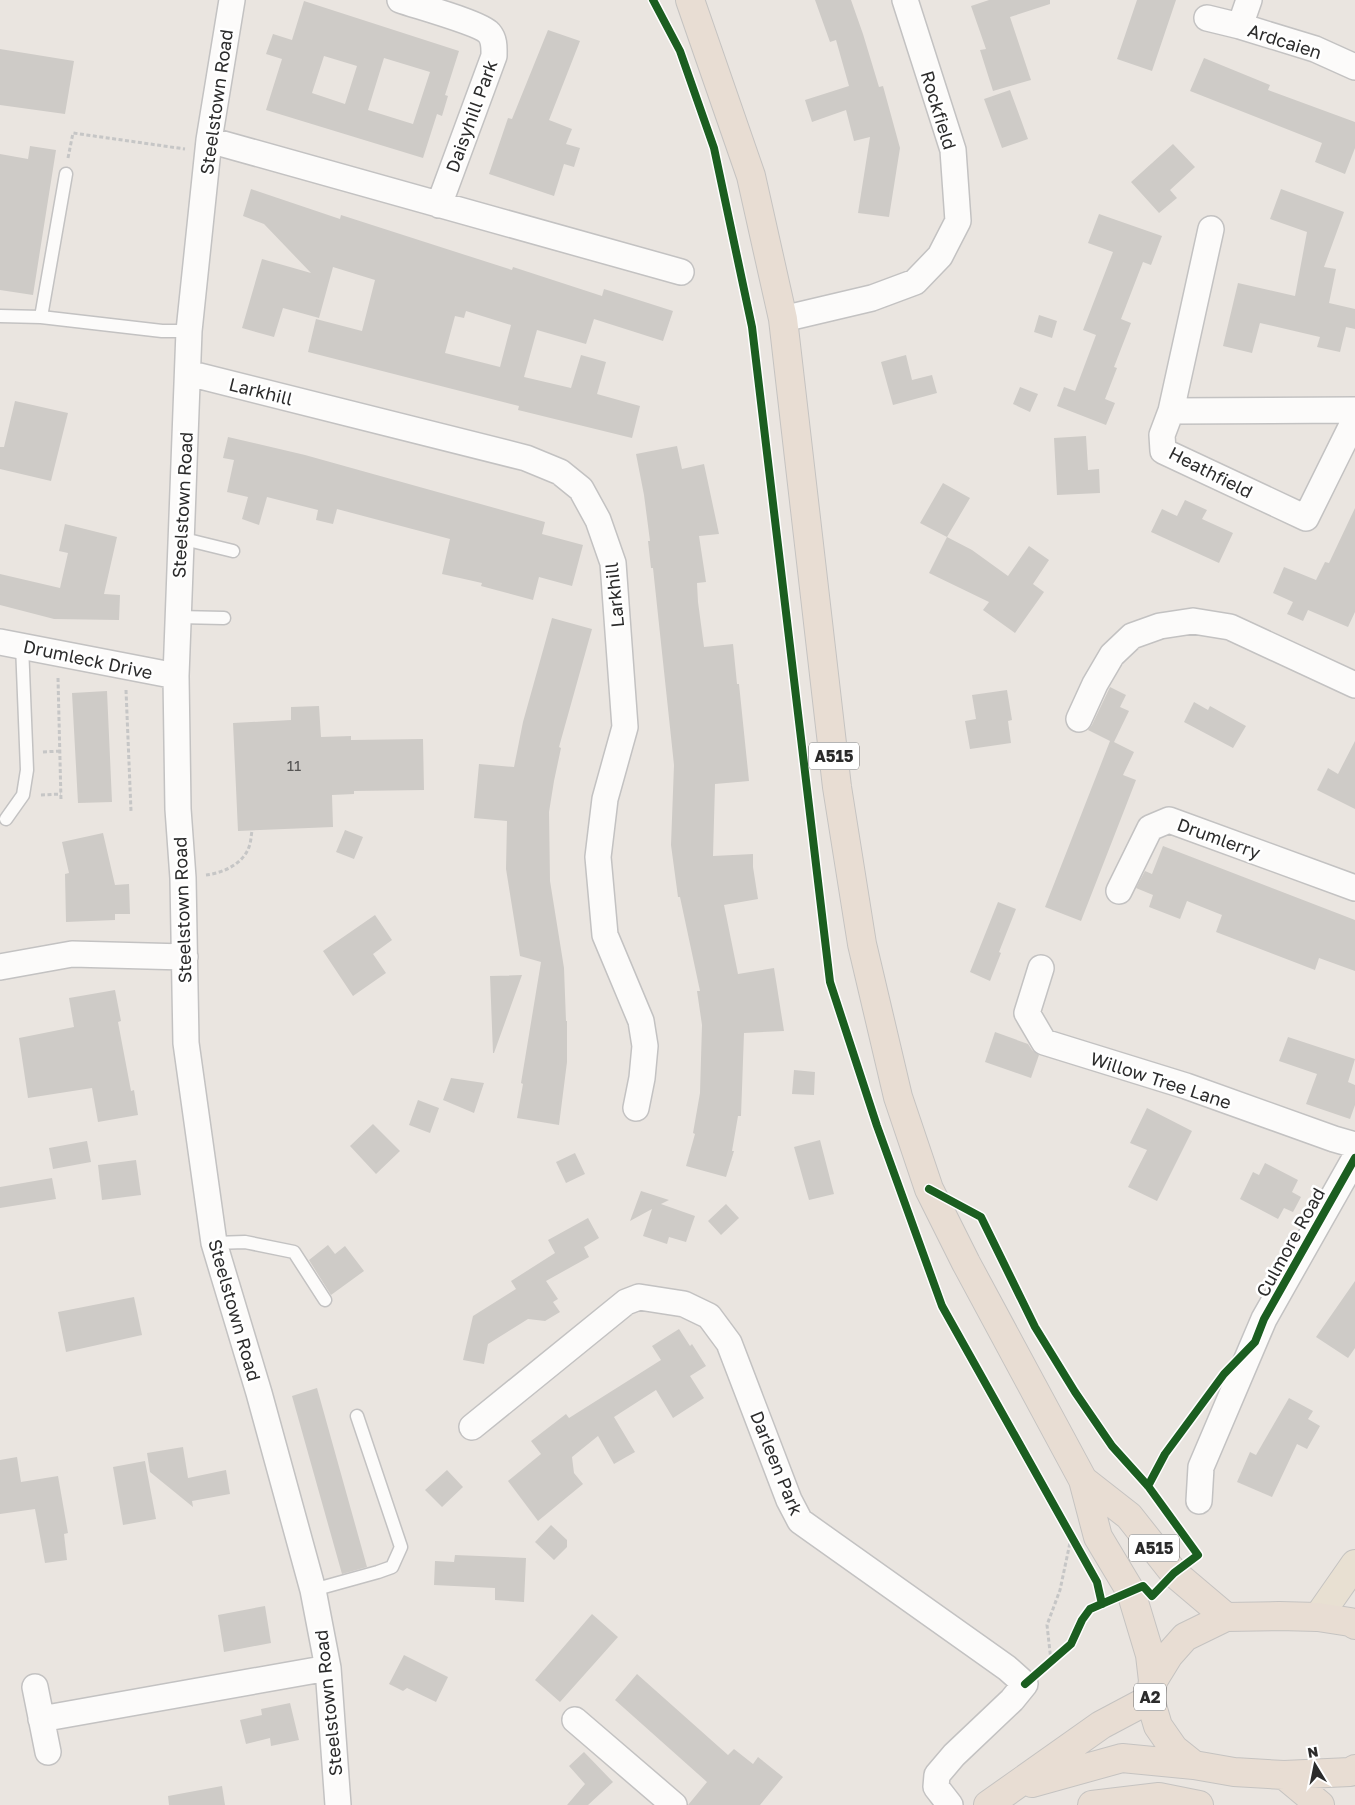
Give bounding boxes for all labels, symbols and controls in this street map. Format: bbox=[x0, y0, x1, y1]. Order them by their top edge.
street label: Ardcaien bbox=[1245, 19, 1325, 63]
street label: Steelstown Road bbox=[195, 28, 237, 176]
street label: Daisyhill Park bbox=[440, 57, 502, 175]
street label: Rockfield bbox=[917, 68, 961, 152]
street label: Larkhill bbox=[227, 372, 296, 410]
street label: Steelstown Road bbox=[167, 431, 197, 579]
street label: Heathfield bbox=[1166, 442, 1256, 502]
street label: Larkhill bbox=[600, 561, 628, 629]
street label: Drumleck Drive bbox=[21, 635, 155, 683]
road number: A515 bbox=[809, 742, 859, 769]
house number: 11 bbox=[287, 756, 301, 774]
street label: Drumlerry bbox=[1174, 813, 1264, 863]
street label: Steelstown Road bbox=[168, 836, 196, 984]
street label: Willow Tree Lane bbox=[1088, 1047, 1234, 1113]
street label: Culmore Road bbox=[1251, 1184, 1329, 1300]
street label: Steelstown Road bbox=[204, 1237, 266, 1383]
street label: Darleen Park bbox=[746, 1408, 808, 1518]
road number: A515 bbox=[1129, 1535, 1179, 1562]
street label: Steelstown Road bbox=[309, 1629, 347, 1777]
road number: A2 bbox=[1134, 1684, 1166, 1710]
north arrow bbox=[1290, 1740, 1340, 1790]
text: N bbox=[1306, 1742, 1319, 1761]

